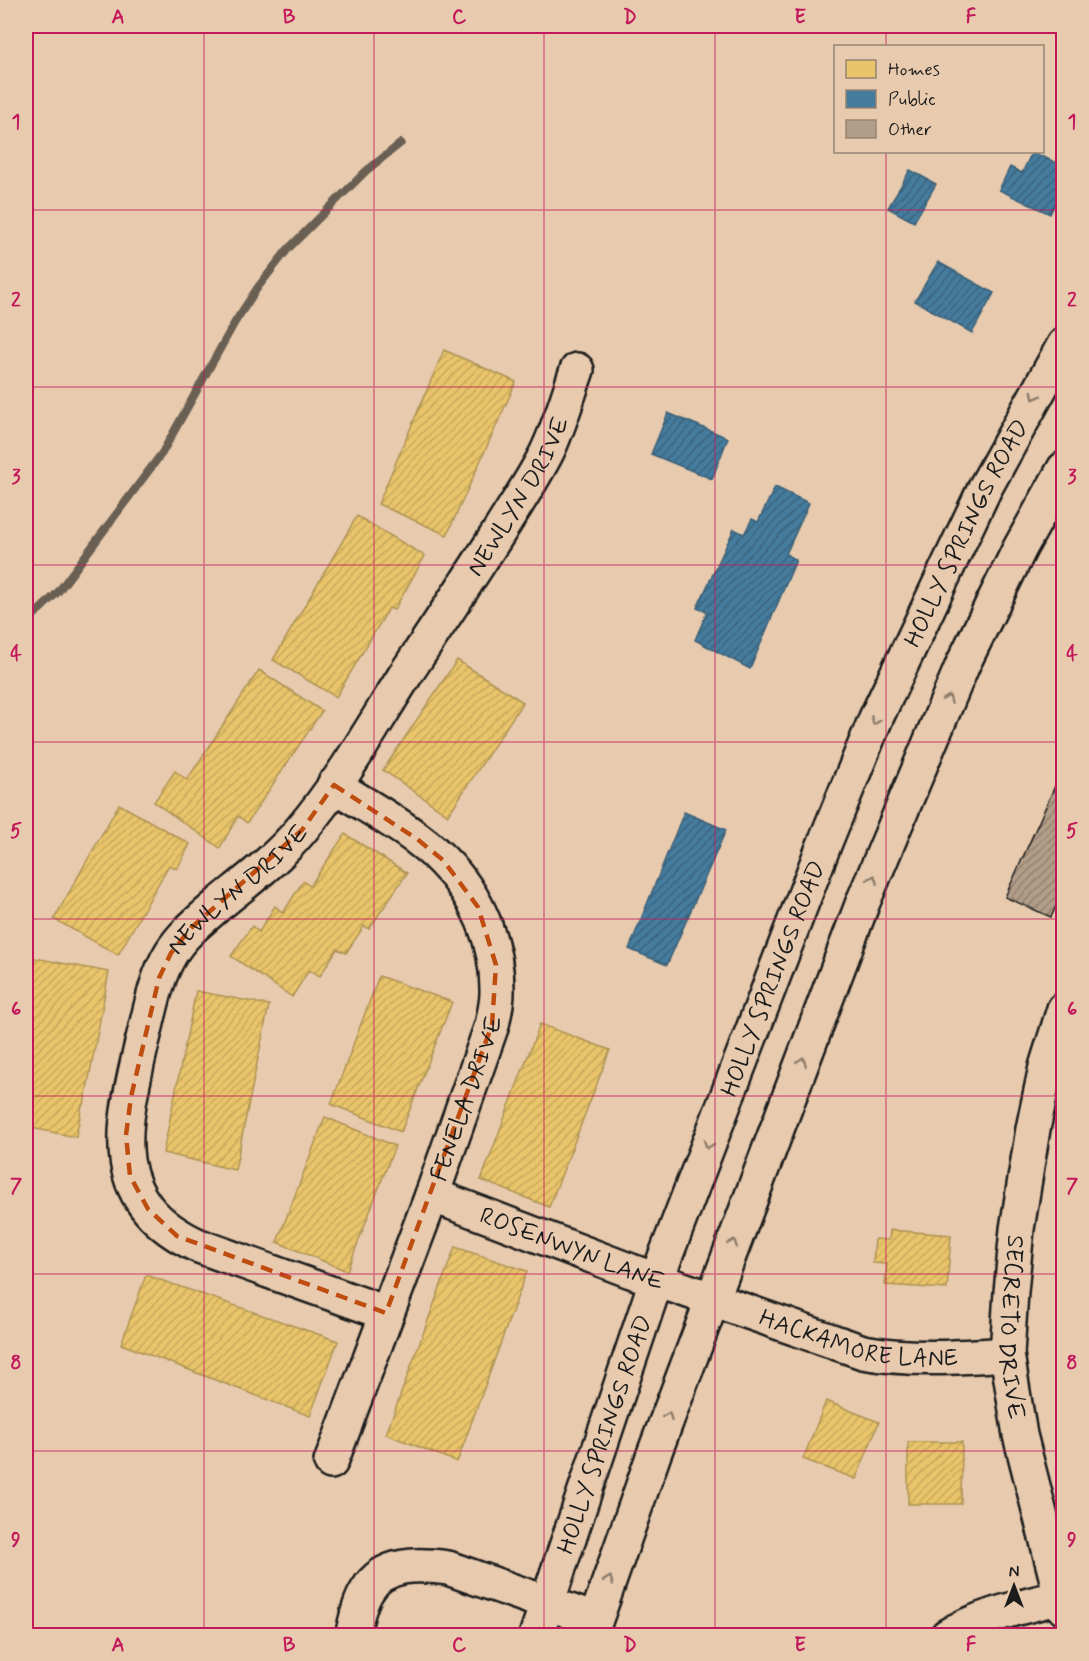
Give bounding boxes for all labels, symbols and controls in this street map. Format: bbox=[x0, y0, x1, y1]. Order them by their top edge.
text: A bbox=[111, 4, 125, 31]
text: B bbox=[283, 4, 296, 31]
text: C bbox=[452, 4, 467, 31]
text: D bbox=[623, 4, 637, 31]
text: E bbox=[794, 4, 806, 31]
text: F bbox=[966, 4, 977, 31]
legend bbox=[834, 45, 1044, 153]
text: Homes bbox=[888, 58, 940, 82]
text: Public bbox=[888, 88, 936, 112]
text: 1 bbox=[12, 109, 20, 136]
text: 1 bbox=[1068, 109, 1076, 136]
text: Other bbox=[888, 118, 932, 142]
text: 2 bbox=[11, 287, 21, 314]
text: 2 bbox=[1067, 287, 1077, 314]
one-way arrow bbox=[1031, 390, 1042, 400]
street label: NEWLYN DRIVE bbox=[461, 413, 577, 583]
street label: HOLLY SPRINGS ROAD bbox=[898, 414, 1037, 653]
text: 3 bbox=[11, 464, 21, 491]
text: 3 bbox=[1067, 464, 1077, 491]
text: 4 bbox=[10, 641, 22, 668]
text: 4 bbox=[1066, 641, 1078, 668]
one-way arrow bbox=[941, 694, 953, 705]
one-way arrow bbox=[870, 715, 882, 726]
text: 5 bbox=[10, 818, 22, 845]
text: 5 bbox=[1066, 818, 1078, 845]
street label: NEWLYN DRIVE bbox=[161, 819, 316, 961]
street label: HOLLY SPRINGS ROAD bbox=[714, 857, 834, 1101]
one-way arrow bbox=[866, 874, 878, 885]
text: 6 bbox=[11, 996, 21, 1023]
text: 6 bbox=[1067, 996, 1077, 1023]
street label: FENELA DRIVE bbox=[424, 1013, 510, 1186]
one-way arrow bbox=[795, 1056, 808, 1067]
one-way arrow bbox=[703, 1138, 715, 1149]
text: 7 bbox=[10, 1173, 22, 1200]
text: 7 bbox=[1066, 1173, 1078, 1200]
street label: ROSENWYN LANE bbox=[475, 1201, 668, 1298]
street label: SECRETO DRIVE bbox=[990, 1233, 1031, 1422]
one-way arrow bbox=[726, 1238, 738, 1249]
street label: HACKAMORE LANE bbox=[755, 1303, 959, 1375]
street label: HOLLY SPRINGS ROAD bbox=[551, 1311, 660, 1558]
text: 8 bbox=[10, 1350, 22, 1377]
text: 8 bbox=[1066, 1350, 1078, 1377]
one-way arrow bbox=[661, 1411, 673, 1422]
text: 9 bbox=[11, 1527, 21, 1554]
text: 9 bbox=[1067, 1527, 1077, 1554]
north arrow bbox=[984, 1556, 1044, 1616]
text: N bbox=[1009, 1562, 1019, 1583]
one-way arrow bbox=[601, 1575, 614, 1586]
text: A bbox=[111, 1632, 125, 1659]
text: B bbox=[283, 1632, 296, 1659]
text: C bbox=[452, 1632, 467, 1659]
text: D bbox=[623, 1632, 637, 1659]
text: E bbox=[794, 1632, 806, 1659]
text: F bbox=[966, 1632, 977, 1659]

